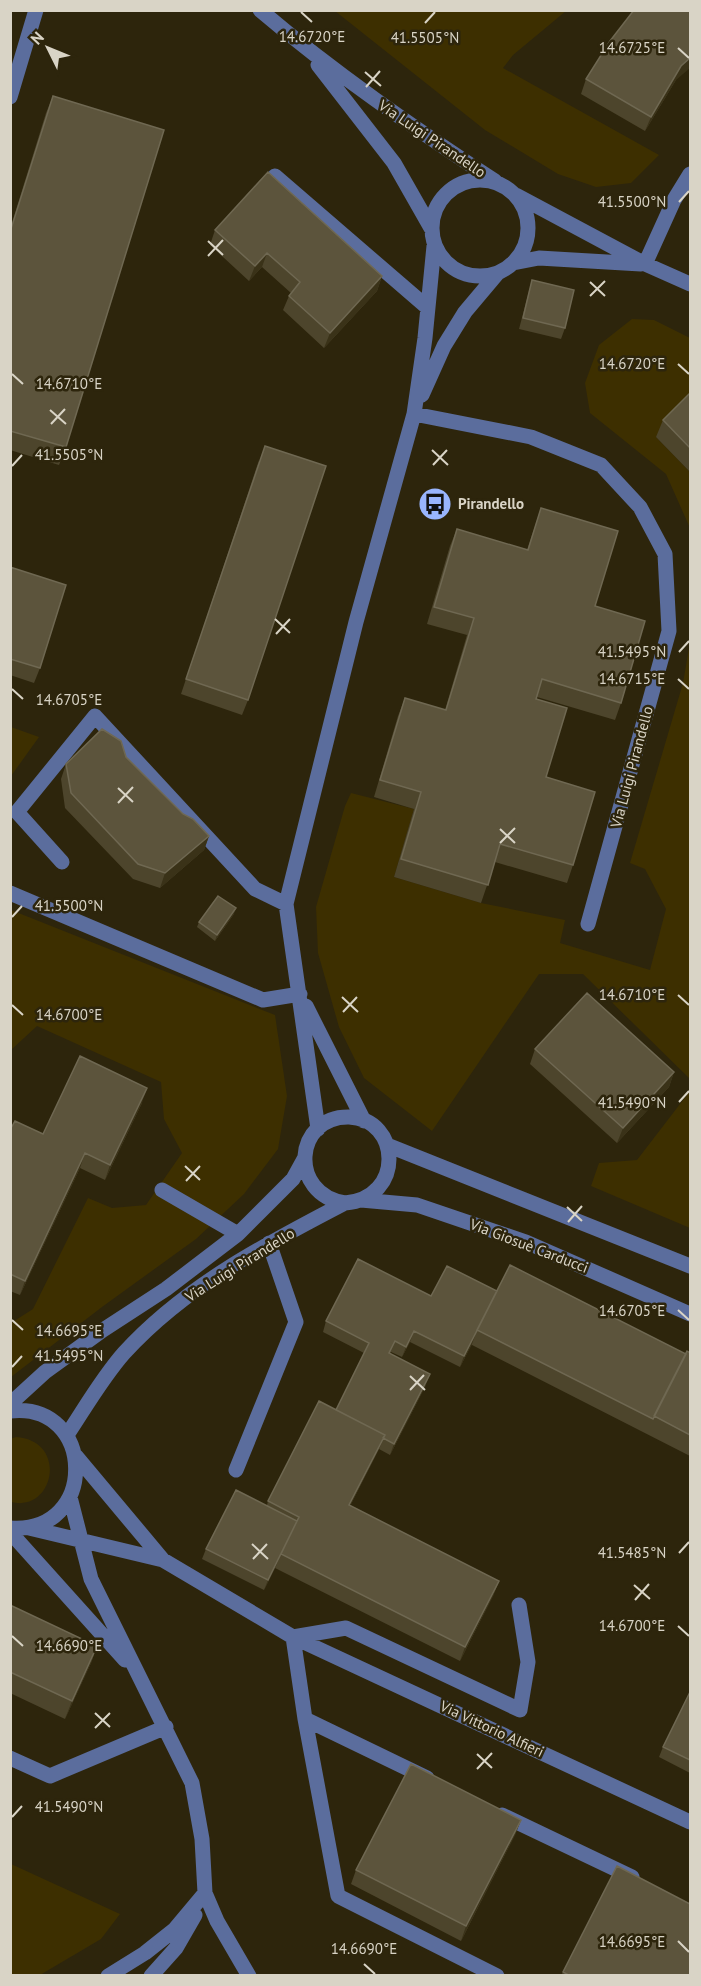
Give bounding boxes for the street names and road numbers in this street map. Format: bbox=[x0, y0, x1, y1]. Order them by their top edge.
street label: Via Luigi Pirandello bbox=[374, 95, 490, 181]
street label: Via Luigi Pirandello bbox=[606, 704, 657, 831]
street label: Via Giosuè Carducci bbox=[466, 1214, 591, 1277]
street label: Via Luigi Pirandello bbox=[181, 1223, 298, 1306]
street label: Via Vittorio Alfieri bbox=[436, 1696, 547, 1761]

